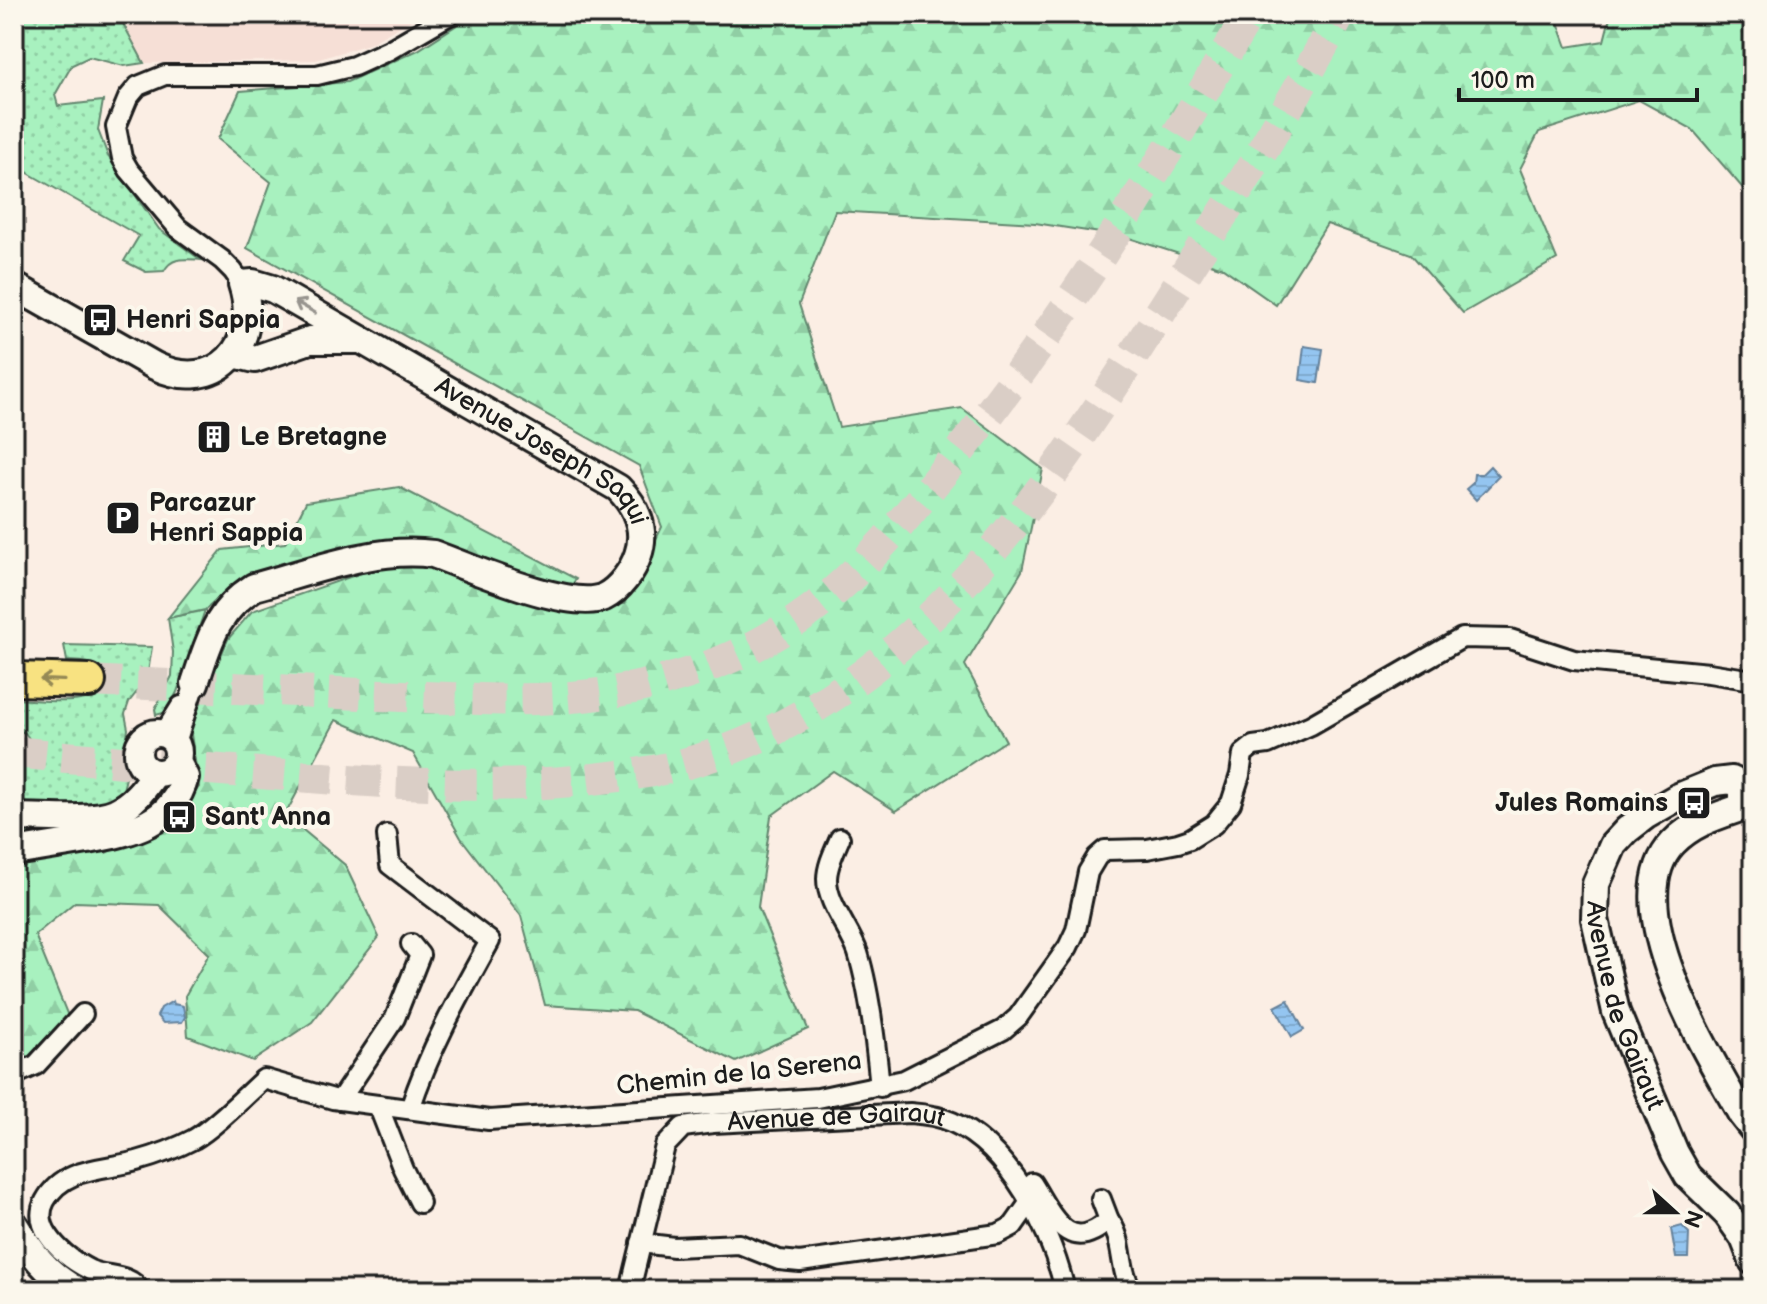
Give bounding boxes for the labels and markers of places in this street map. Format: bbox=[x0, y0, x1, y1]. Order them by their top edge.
bus stop icon: Henri Sappia bbox=[81, 301, 119, 339]
place label: Henri Sappia bbox=[126, 305, 280, 336]
building icon: Le Bretagne bbox=[195, 418, 233, 456]
place label: Le Bretagne bbox=[240, 422, 387, 453]
place label: Parcazur Henri Sappia bbox=[149, 488, 303, 549]
parking icon: Parcazur Henri Sappia bbox=[104, 499, 142, 537]
bus stop icon: Jules Romains bbox=[1675, 784, 1713, 822]
place label: Jules Romains bbox=[1495, 788, 1668, 819]
bus stop icon: Sant' Anna bbox=[160, 798, 198, 836]
place label: Sant' Anna bbox=[205, 802, 331, 833]

